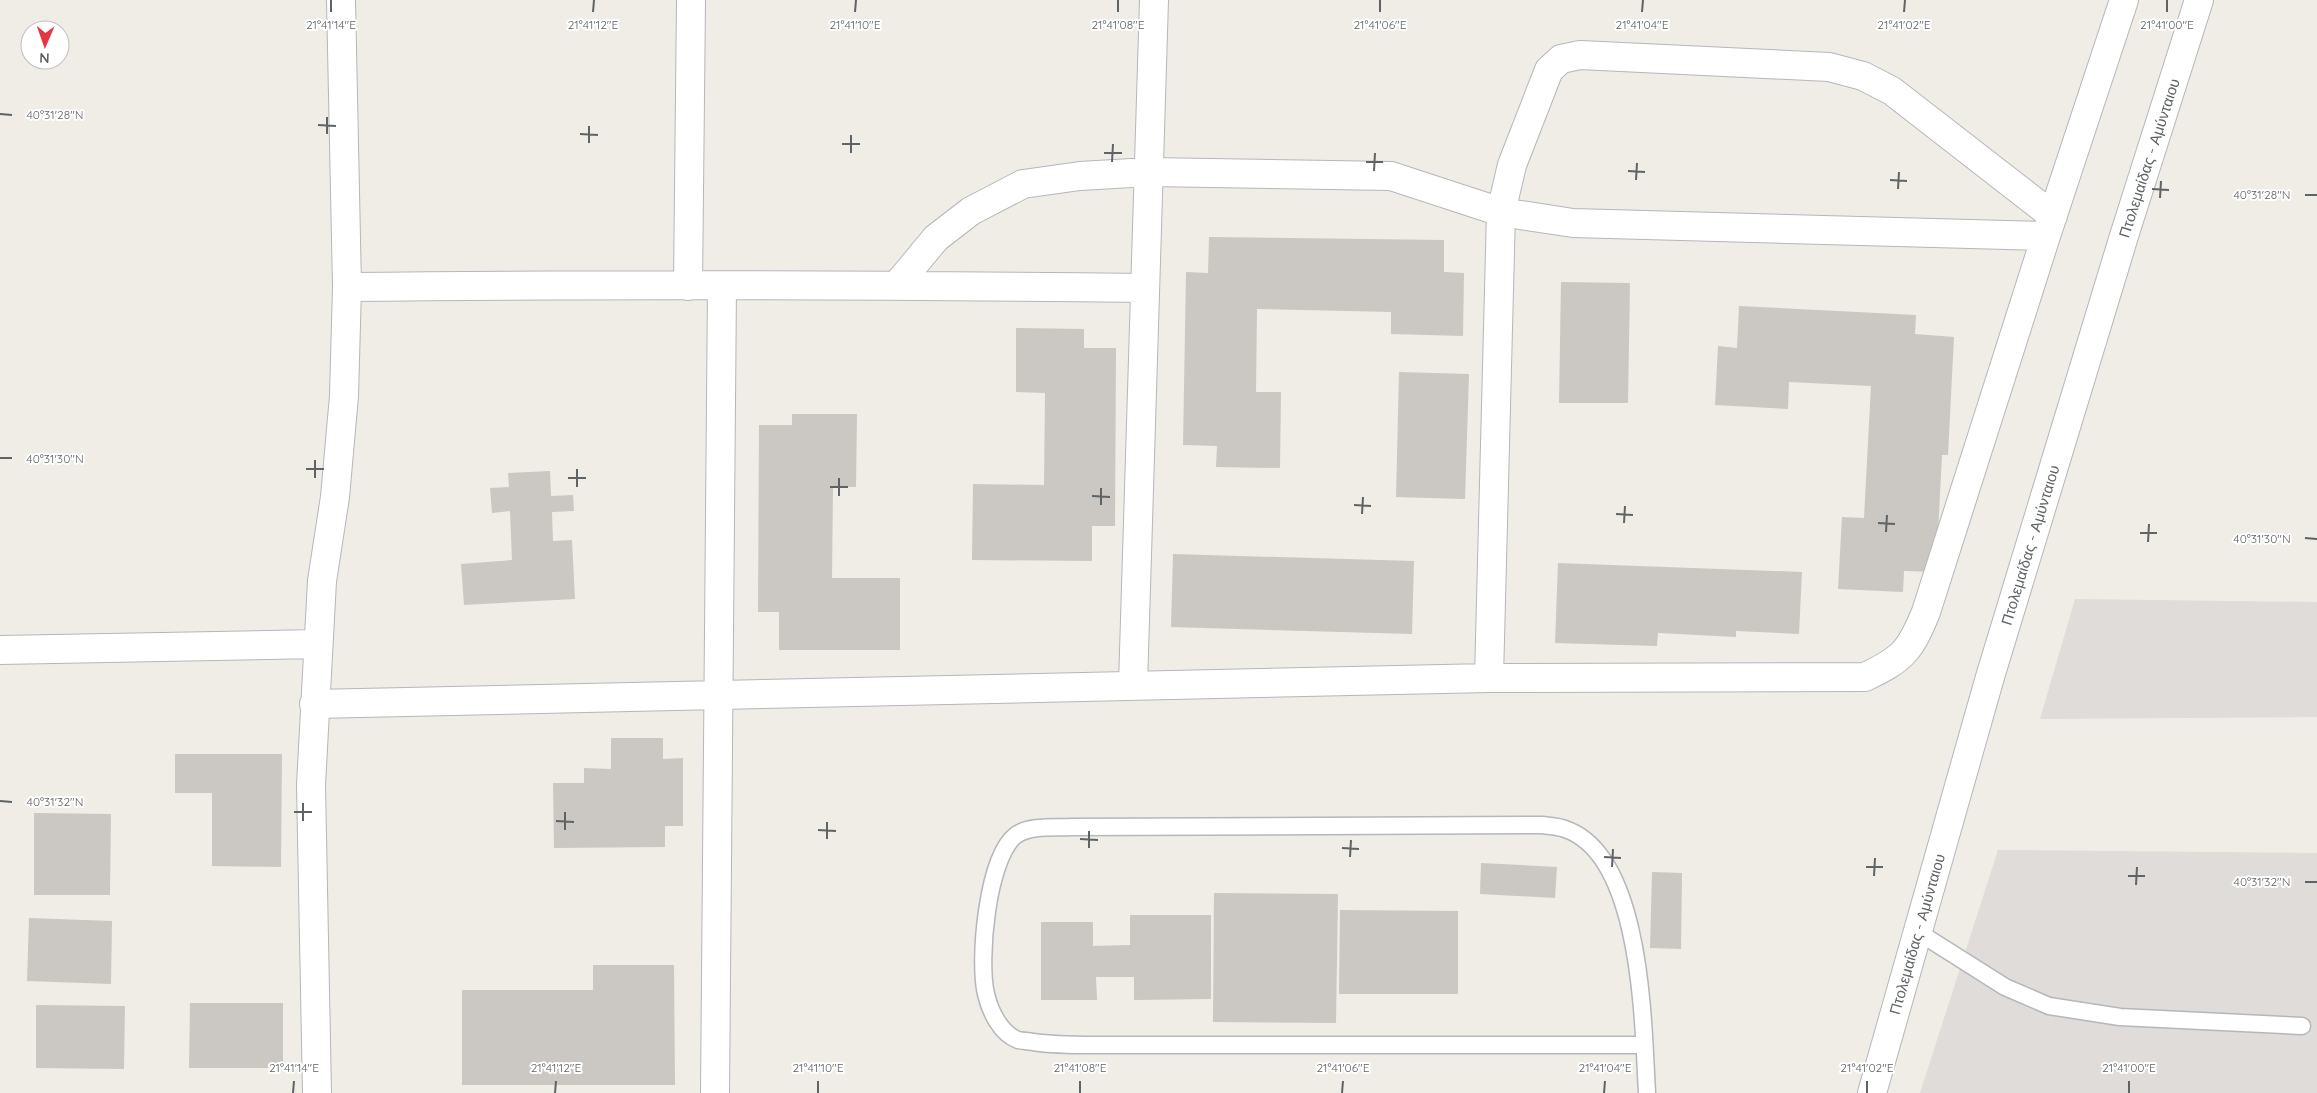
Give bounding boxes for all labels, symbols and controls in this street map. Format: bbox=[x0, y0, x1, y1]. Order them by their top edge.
text: 21°41'14"E bbox=[306, 17, 356, 32]
text: 21°41'12"E bbox=[568, 17, 618, 32]
text: 21°41'10"E bbox=[829, 17, 881, 32]
text: 21°41'08"E bbox=[1091, 17, 1145, 32]
text: 21°41'06"E bbox=[1353, 17, 1407, 32]
text: 21°41'04"E bbox=[1616, 17, 1669, 32]
text: 21°41'02"E bbox=[1877, 17, 1931, 32]
text: 21°41'00"E bbox=[2140, 17, 2194, 32]
north arrow bbox=[20, 20, 70, 70]
text: N bbox=[39, 49, 50, 67]
street label: Πτολεμαίδας - Αμύνταιου bbox=[2114, 76, 2184, 240]
text: 40°31'28"N bbox=[27, 107, 83, 122]
text: 40°31'28"N bbox=[2234, 187, 2290, 202]
text: 40°31'30"N bbox=[26, 451, 84, 466]
street label: Πτολεμαίδας - Αμύνταιου bbox=[1997, 463, 2063, 627]
text: 40°31'30"N bbox=[2233, 531, 2291, 546]
text: 40°31'32"N bbox=[27, 794, 83, 809]
street label: Πτολεμαίδας - Αμύνταιου bbox=[1885, 851, 1949, 1017]
text: 40°31'32"N bbox=[2234, 874, 2290, 889]
text: 21°41'14"E bbox=[269, 1060, 319, 1075]
text: 21°41'12"E bbox=[531, 1060, 581, 1075]
text: 21°41'10"E bbox=[792, 1060, 844, 1075]
text: 21°41'08"E bbox=[1053, 1060, 1107, 1075]
text: 21°41'06"E bbox=[1316, 1060, 1370, 1075]
text: 21°41'04"E bbox=[1579, 1060, 1632, 1075]
text: 21°41'02"E bbox=[1840, 1060, 1894, 1075]
text: 21°41'00"E bbox=[2102, 1060, 2156, 1075]

